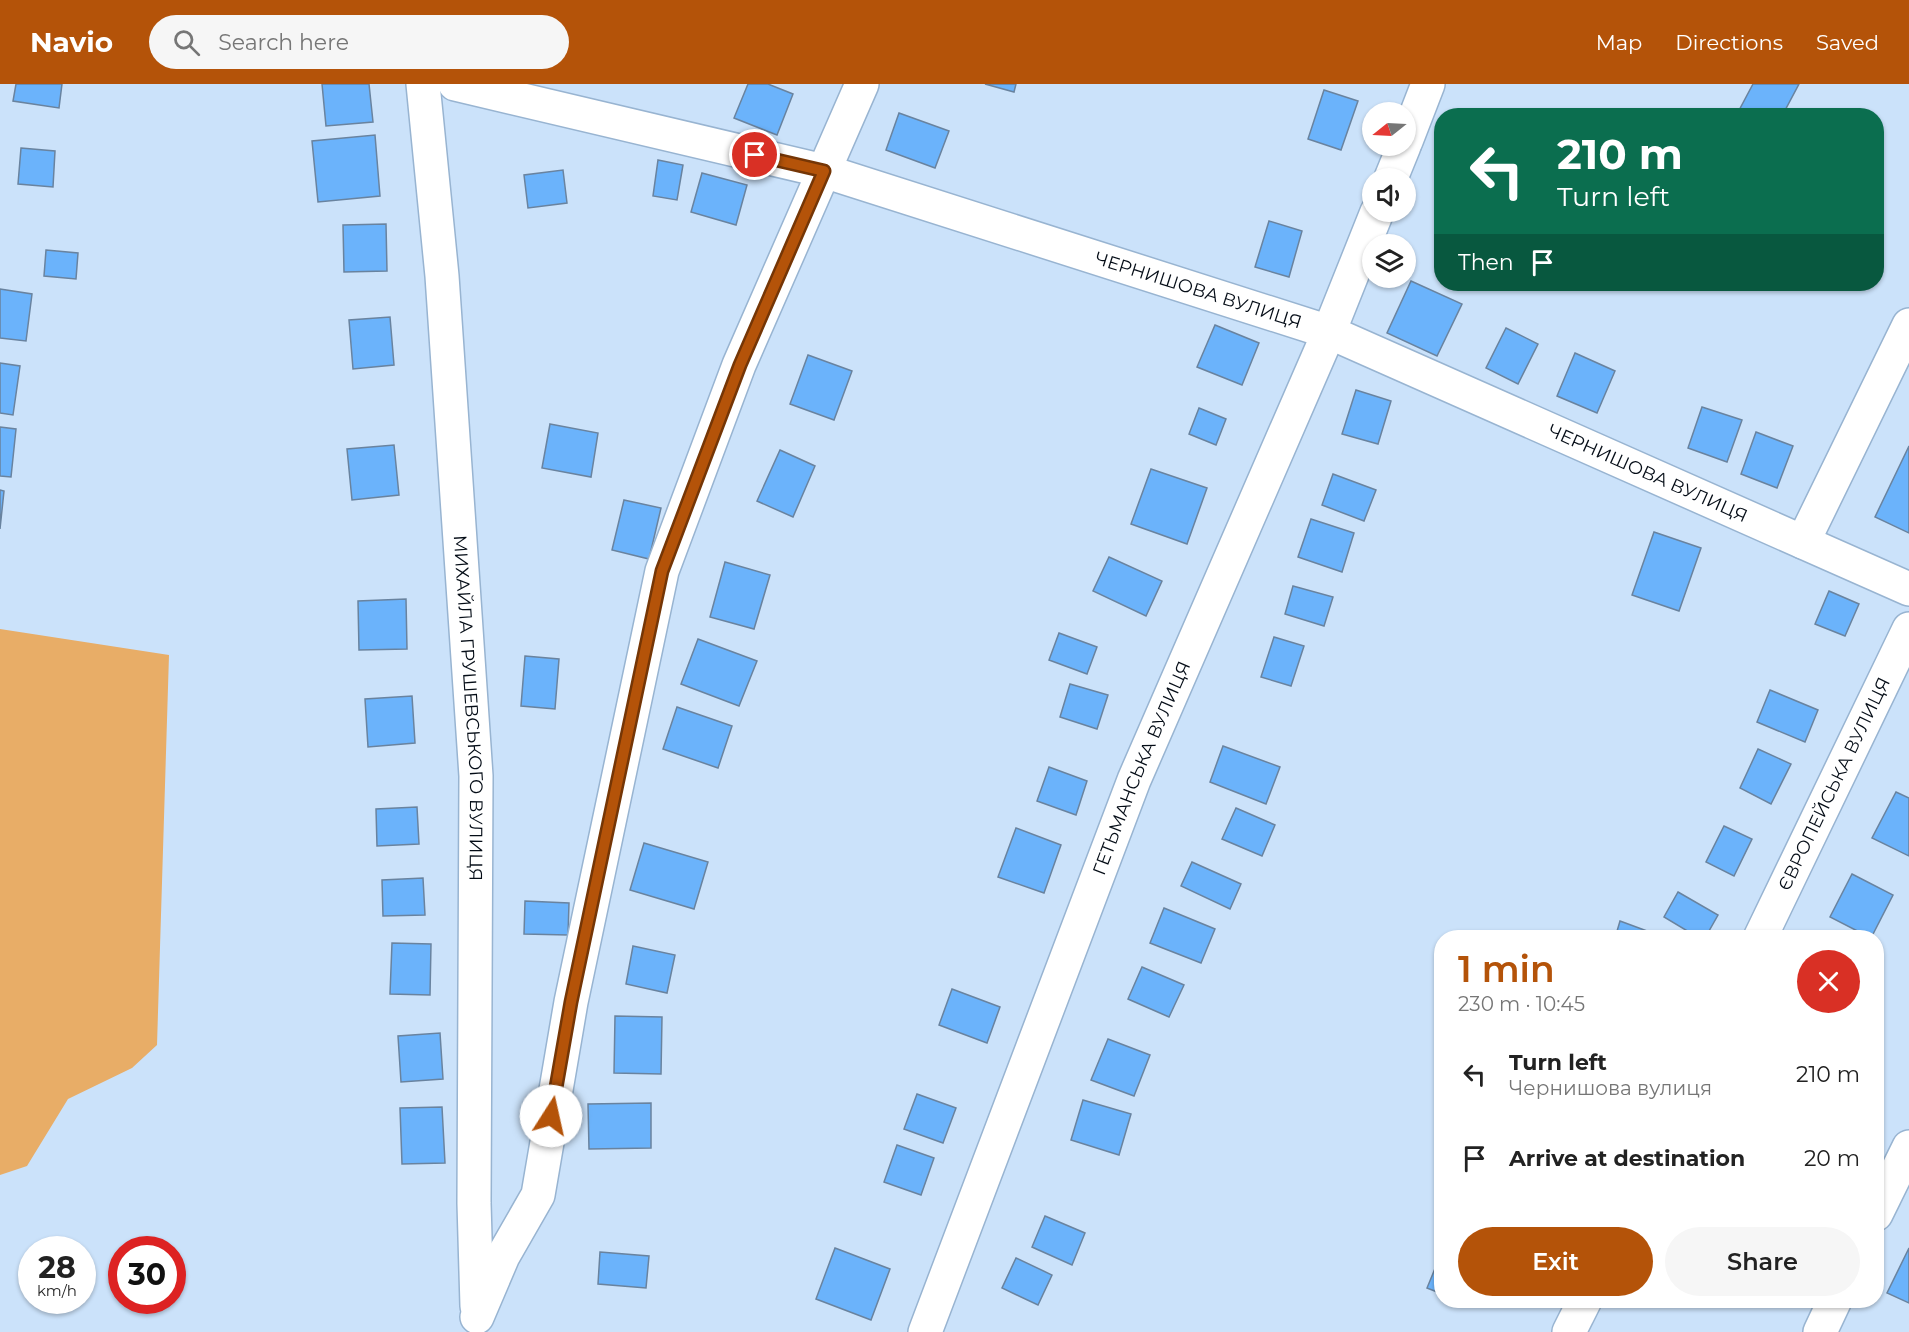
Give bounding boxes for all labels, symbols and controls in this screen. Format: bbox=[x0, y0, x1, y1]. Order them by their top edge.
search box bbox=[149, 15, 569, 69]
text: Navio bbox=[30, 25, 113, 59]
icon: search bbox=[170, 26, 203, 59]
text: Search here bbox=[218, 29, 349, 56]
text: Map bbox=[1596, 30, 1642, 55]
text: Directions bbox=[1675, 30, 1783, 55]
text: Saved bbox=[1816, 30, 1879, 55]
north arrow bbox=[1362, 102, 1416, 156]
map controls bbox=[1362, 102, 1416, 288]
text: 210 m bbox=[1557, 128, 1683, 180]
pin bbox=[729, 129, 780, 180]
icon: left bbox=[1458, 132, 1536, 210]
icon: arrive bbox=[738, 138, 771, 171]
button: sound bbox=[1362, 168, 1416, 222]
text: Turn left bbox=[1557, 180, 1670, 213]
button: layers bbox=[1362, 234, 1416, 288]
icon: arrive bbox=[1526, 246, 1559, 279]
street label: ЧЕРНИШОВА ВУЛИЦЯ bbox=[1092, 247, 1304, 334]
text: Then bbox=[1458, 249, 1514, 276]
street label: ЧЕРНИШОВА ВУЛИЦЯ bbox=[1545, 420, 1751, 527]
street label: МИХАЙЛА ГРУШЕВСЬКОГО ВУЛИЦЯ bbox=[449, 534, 487, 881]
street label: ГЕТЬМАНСЬКА ВУЛИЦЯ bbox=[1088, 658, 1195, 878]
street label: ЄВРОПЕЙСЬКА ВУЛИЦЯ bbox=[1774, 674, 1895, 894]
text: 1 min bbox=[1458, 947, 1555, 991]
button: close bbox=[1797, 950, 1860, 1013]
text: 230 m · 10:45 bbox=[1458, 992, 1585, 1016]
text: Turn left bbox=[1509, 1049, 1607, 1076]
icon: left bbox=[1458, 1058, 1491, 1091]
text: 210 m bbox=[1796, 1061, 1860, 1088]
text: Чернишова вулиця bbox=[1509, 1076, 1712, 1100]
position arrow bbox=[519, 1084, 583, 1148]
icon: arrive bbox=[1458, 1142, 1491, 1175]
text: Arrive at destination bbox=[1509, 1145, 1745, 1172]
text: 20 m bbox=[1804, 1145, 1860, 1172]
button: Exit bbox=[1458, 1227, 1653, 1296]
button: Share bbox=[1665, 1227, 1860, 1296]
speed limit sign: 30 bbox=[108, 1236, 186, 1314]
text: 28 bbox=[38, 1249, 76, 1286]
text: km/h bbox=[37, 1281, 77, 1300]

